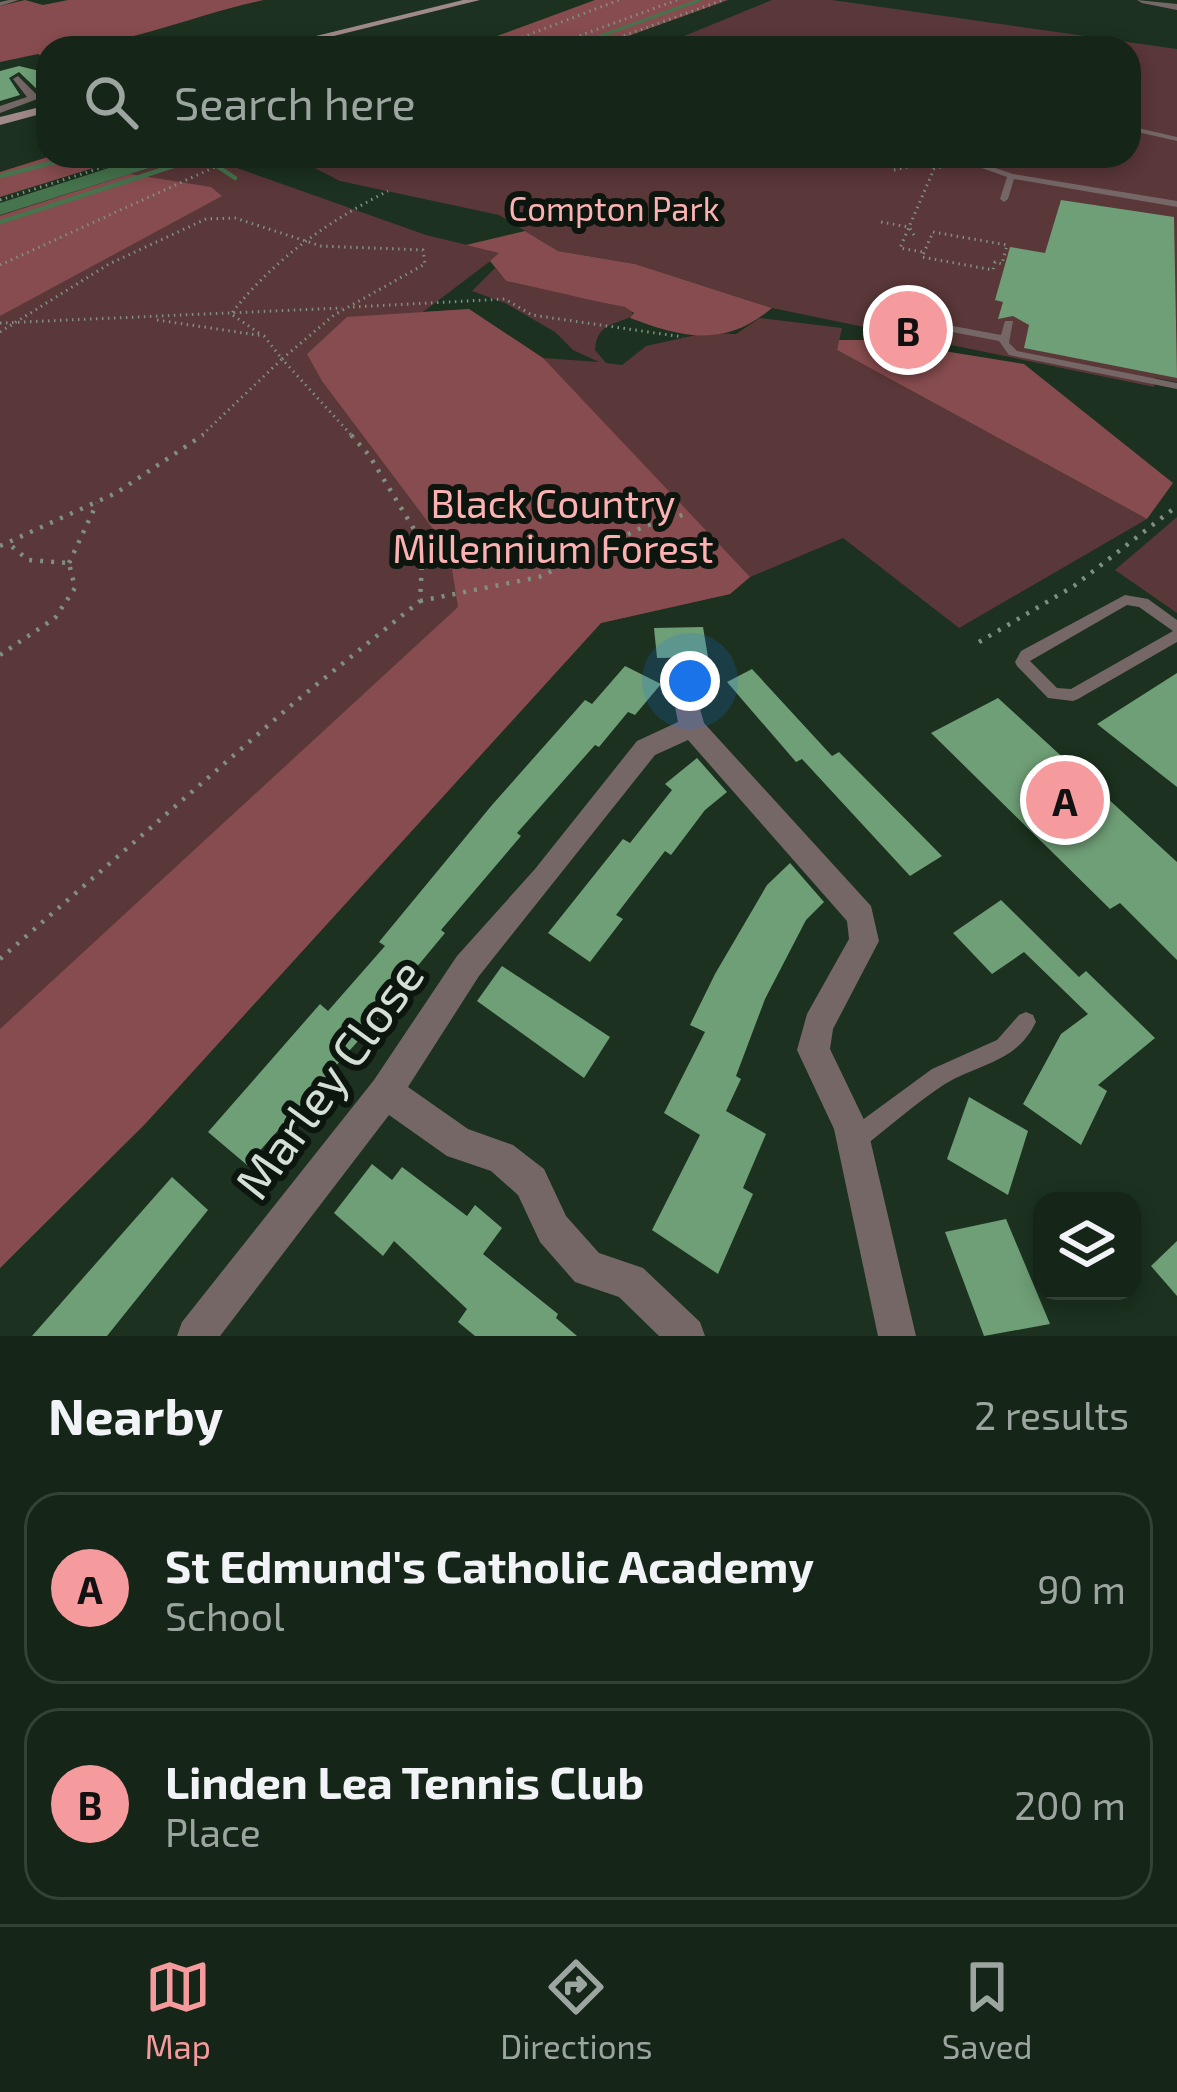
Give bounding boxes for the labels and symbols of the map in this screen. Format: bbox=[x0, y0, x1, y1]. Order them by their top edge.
park label: Compton Park bbox=[509, 188, 720, 228]
pin: B bbox=[869, 285, 947, 375]
park label: Black Country Millennium Forest bbox=[392, 479, 714, 571]
your location bbox=[660, 651, 720, 711]
pin: A bbox=[1026, 755, 1104, 845]
street label: Marley Close bbox=[222, 947, 434, 1209]

